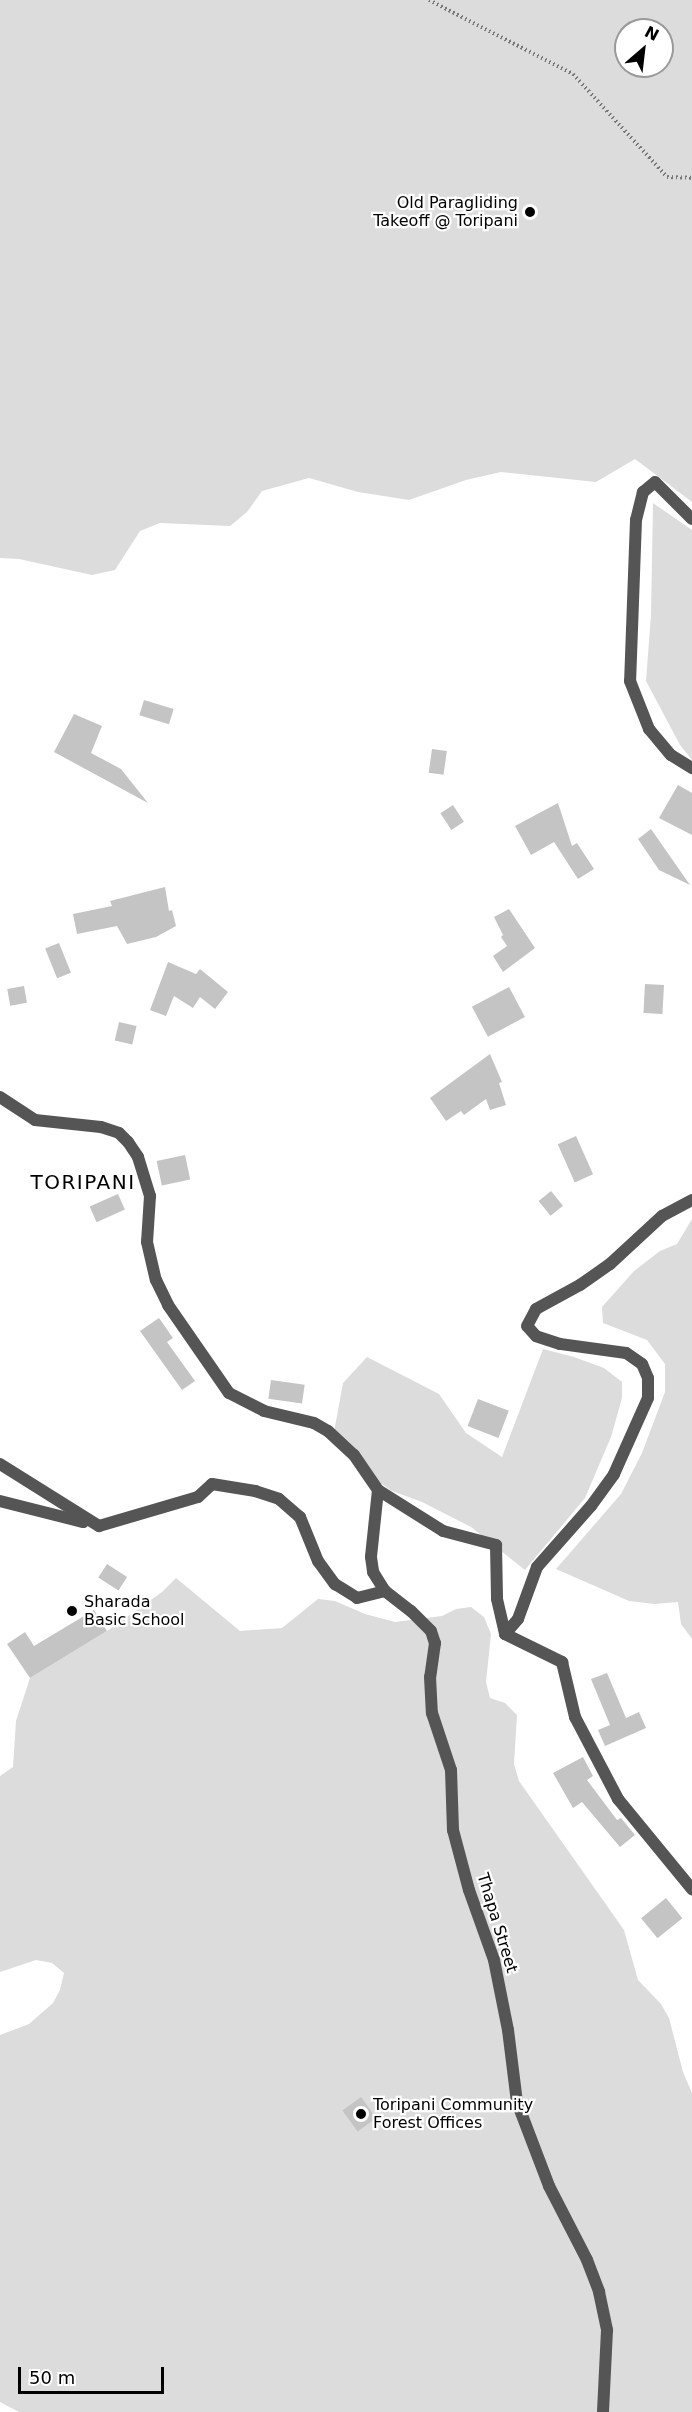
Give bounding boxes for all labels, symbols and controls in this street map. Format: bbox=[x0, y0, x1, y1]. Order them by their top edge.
north arrow bbox=[614, 18, 674, 78]
text: N bbox=[641, 22, 662, 45]
place label: Old Paragliding Takeoff @ Toripani bbox=[373, 193, 518, 231]
marker: Old Paragliding Takeoff @ Toripani bbox=[523, 205, 537, 219]
district label: TORIPANI bbox=[30, 1170, 136, 1194]
place label: Sharada Basic School bbox=[84, 1592, 185, 1630]
marker: Sharada Basic School bbox=[65, 1604, 79, 1618]
street label: Thapa Street bbox=[473, 1871, 521, 1975]
place label: Toripani Community Forest Offices bbox=[373, 2095, 533, 2133]
marker: Toripani Community Forest Offices bbox=[354, 2107, 368, 2121]
scale bar bbox=[21, 2355, 166, 2393]
text: 50 m bbox=[29, 2367, 75, 2388]

